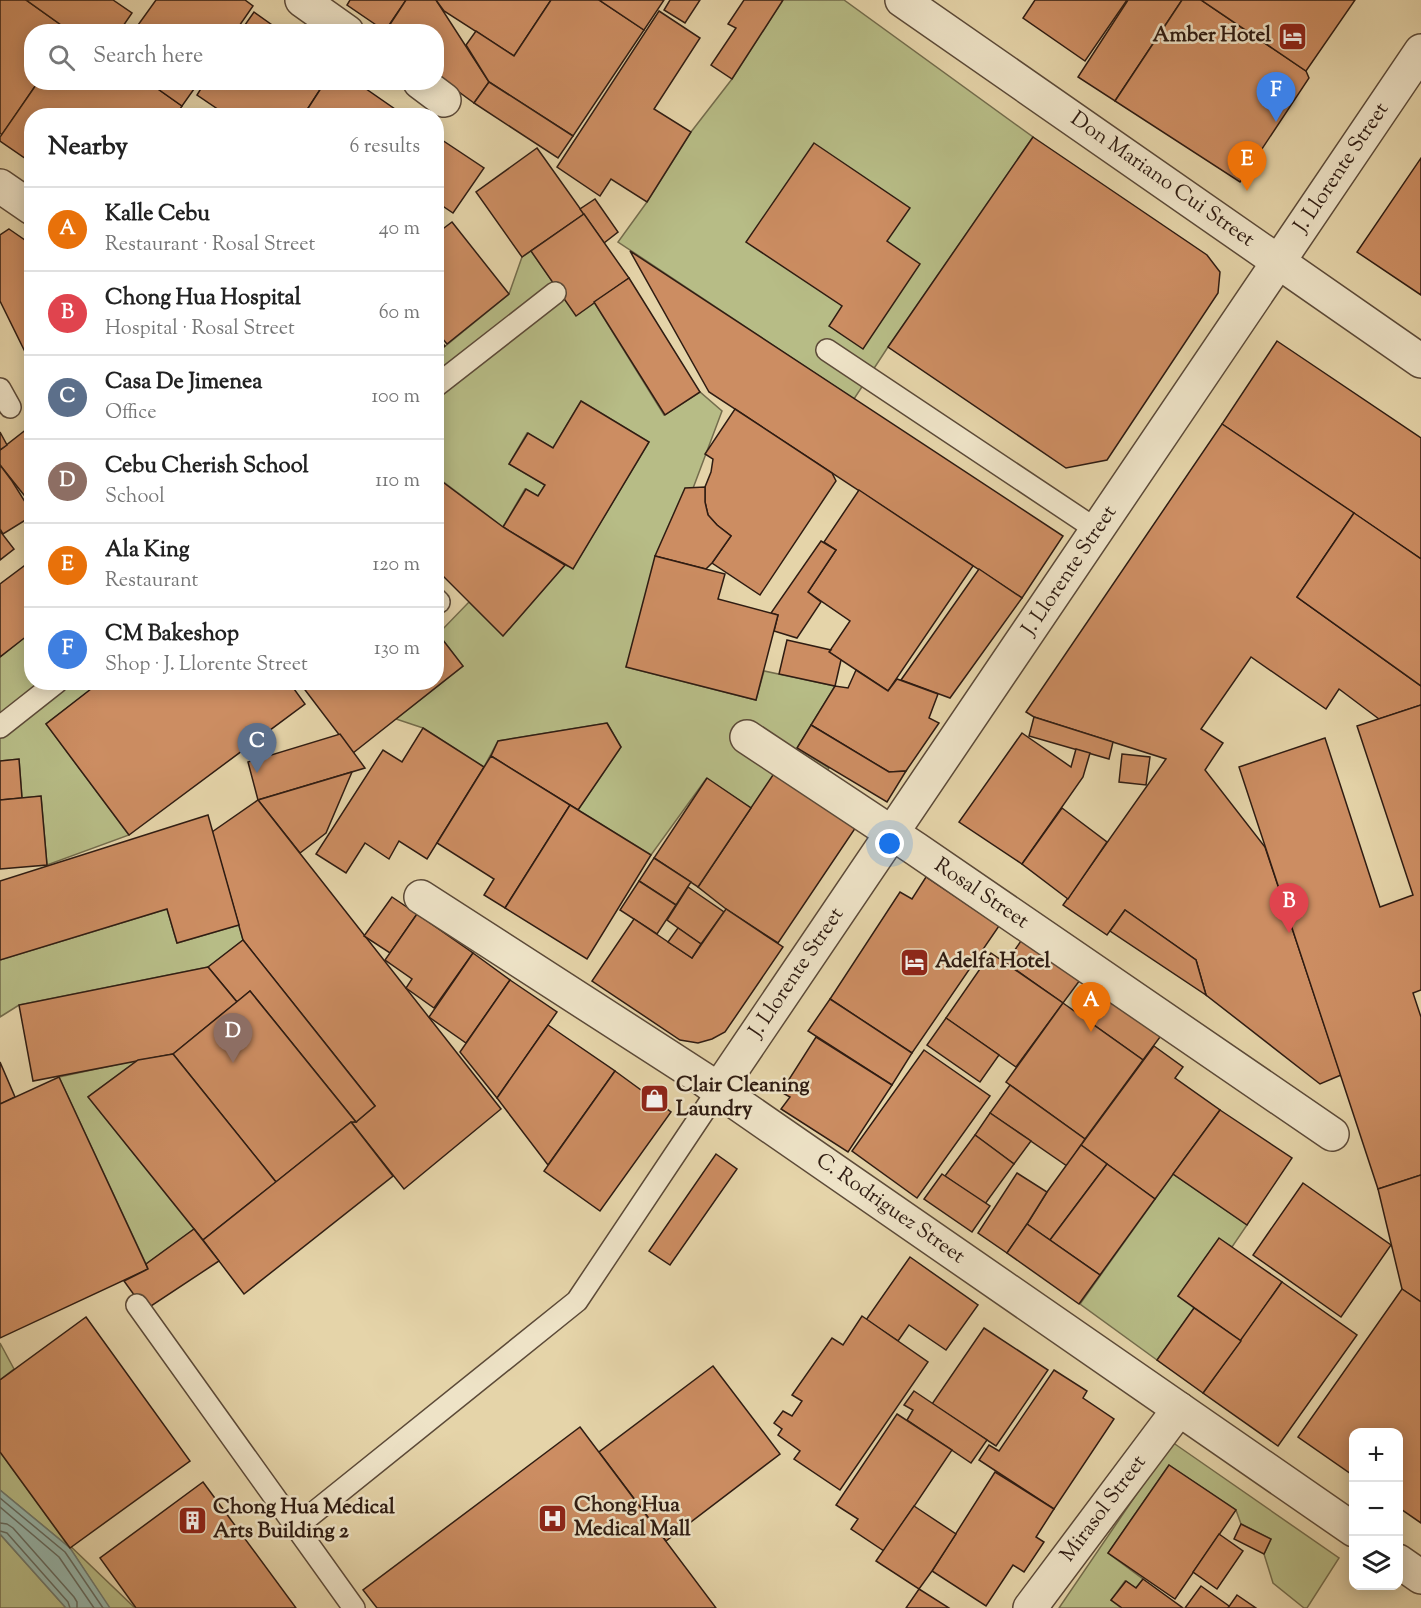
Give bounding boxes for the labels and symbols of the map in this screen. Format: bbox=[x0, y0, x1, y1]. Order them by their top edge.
hotel icon: Amber Hotel bbox=[1276, 20, 1308, 52]
place label: Amber Hotel bbox=[1152, 21, 1271, 51]
pin: F bbox=[1256, 72, 1296, 122]
street label: J. Llorente Street bbox=[1287, 97, 1397, 240]
street label: Don Mariano Cui Street bbox=[1064, 105, 1260, 255]
pin: E bbox=[1228, 142, 1266, 191]
street label: J. Llorente Street bbox=[1015, 500, 1125, 643]
pin: C bbox=[238, 724, 276, 773]
your location bbox=[875, 829, 904, 858]
street label: Rosal Street bbox=[928, 851, 1034, 937]
pin: B bbox=[1270, 884, 1308, 933]
street label: J. Llorente Street bbox=[742, 902, 852, 1045]
hotel icon: Adelfa Hotel bbox=[898, 946, 930, 978]
place label: Adelfa Hotel bbox=[935, 947, 1050, 977]
pin: A bbox=[1072, 982, 1110, 1032]
pin: D bbox=[214, 1014, 252, 1063]
place label: Clair Cleaning Laundry bbox=[676, 1071, 810, 1125]
shop icon: Clair Cleaning Laundry bbox=[639, 1082, 671, 1114]
street label: C. Rodriguez Street bbox=[809, 1146, 971, 1272]
street label: Mirasol Street bbox=[1054, 1449, 1154, 1569]
place label: Chong Hua Medical Mall bbox=[574, 1491, 691, 1545]
place label: Chong Hua Medical Arts Building 2 bbox=[213, 1493, 395, 1547]
hospital icon: Chong Hua Medical Mall bbox=[537, 1502, 569, 1534]
building icon: Chong Hua Medical Arts Building 2 bbox=[176, 1504, 208, 1536]

